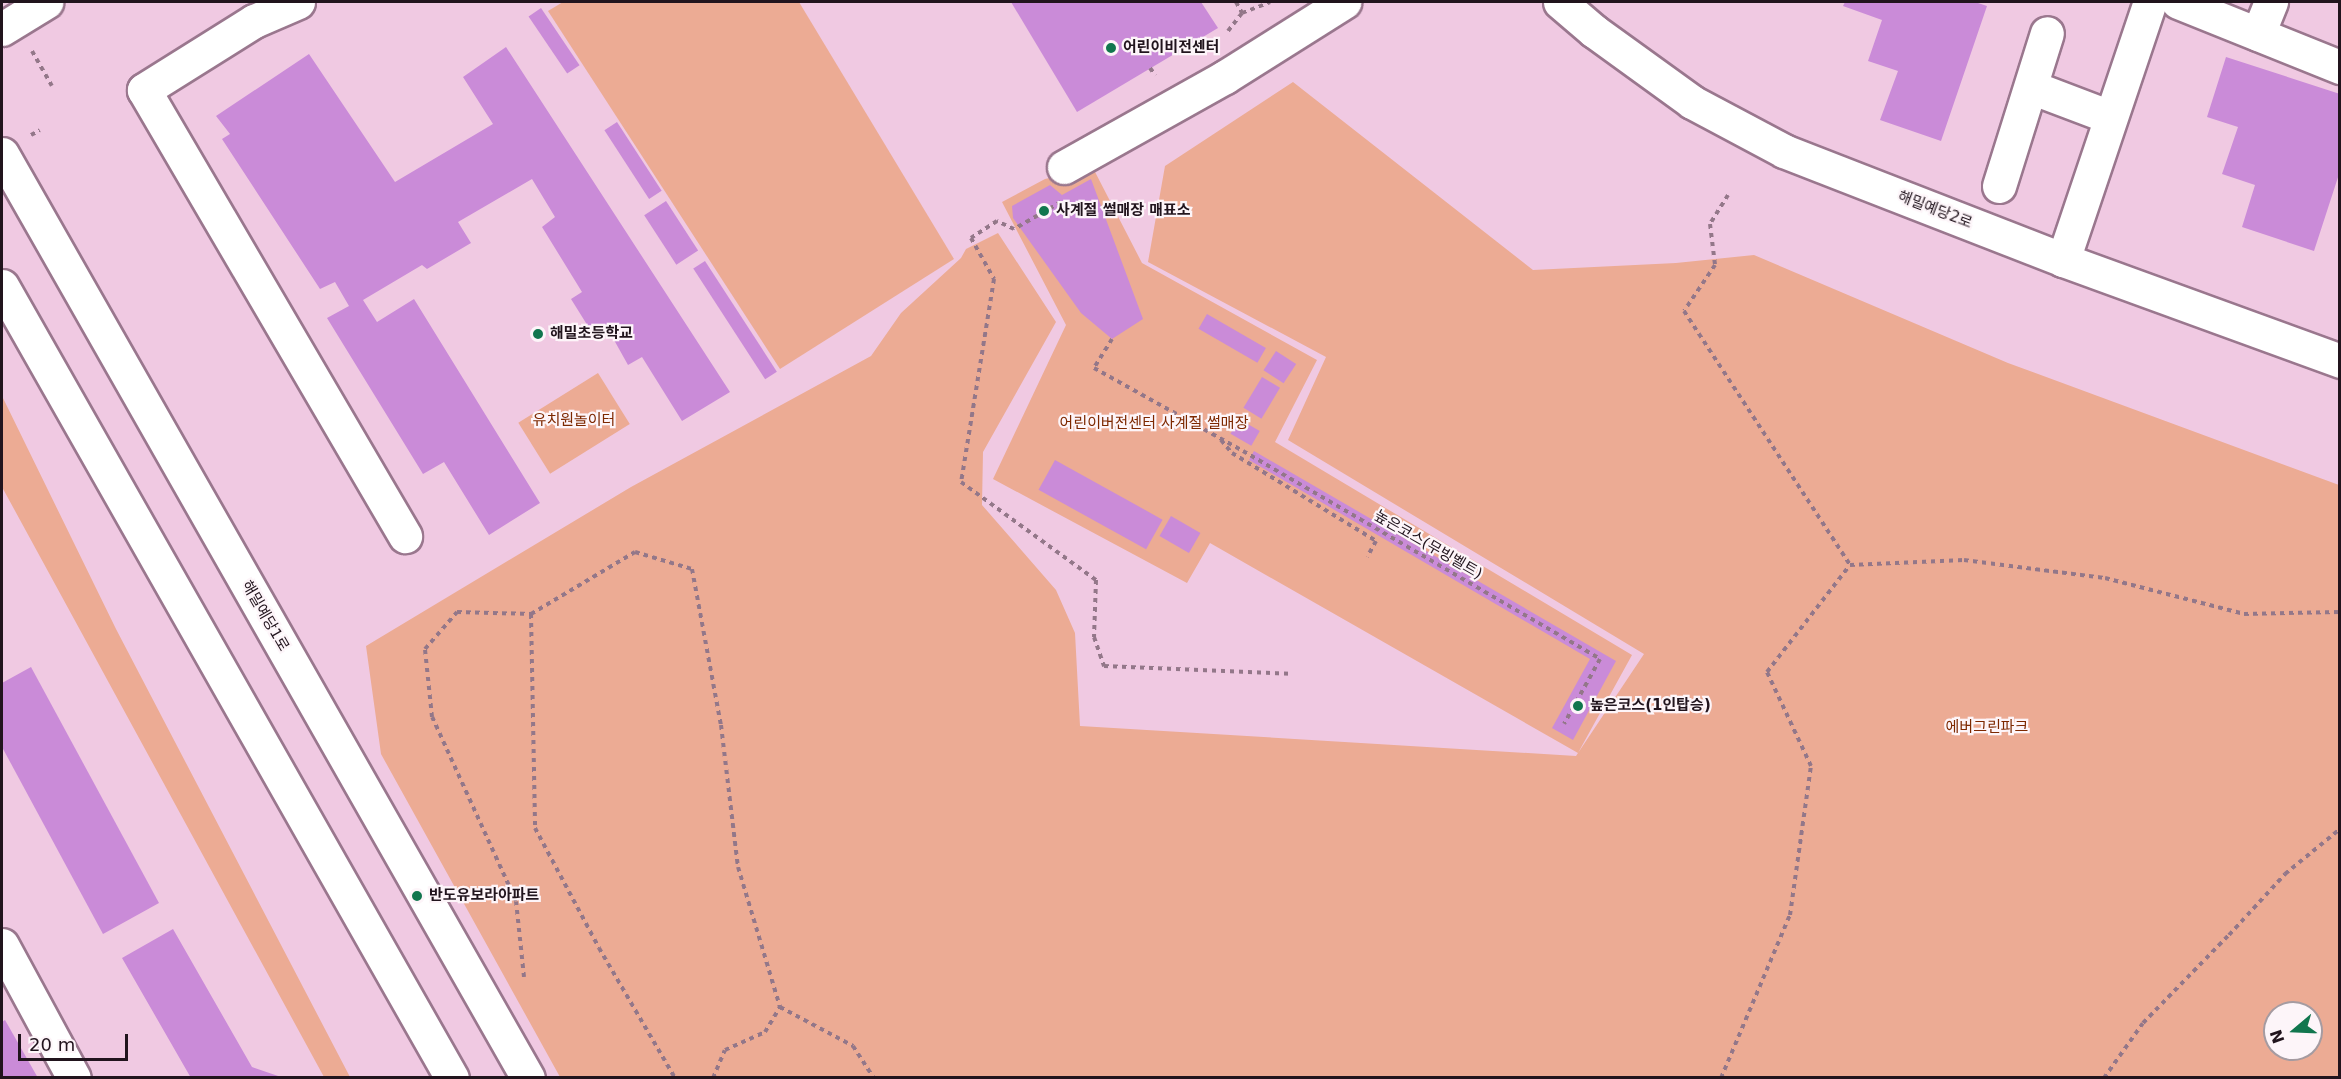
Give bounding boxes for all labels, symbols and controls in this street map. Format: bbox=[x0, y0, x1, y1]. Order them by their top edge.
place label: 어린이비전센터 bbox=[1123, 39, 1220, 57]
marker: 어린이비전센터 bbox=[1104, 41, 1118, 55]
street label: 해밀예당2로 bbox=[1895, 188, 1975, 232]
place label: 사계절 썰매장 매표소 bbox=[1056, 202, 1191, 220]
marker: 사계절 썰매장 매표소 bbox=[1037, 204, 1051, 218]
place label: 해밀초등학교 bbox=[550, 325, 633, 343]
marker: 해밀초등학교 bbox=[531, 327, 545, 341]
park label: 유치원놀이터 bbox=[533, 412, 615, 430]
park label: 어린이버전센터 사계절 썰매장 bbox=[1060, 415, 1248, 433]
street label: 높은코스(무빙벨트) bbox=[1371, 507, 1485, 583]
street label: 해밀예당1로 bbox=[238, 577, 292, 655]
place label: 높은코스(1인탑승) bbox=[1590, 697, 1711, 715]
marker: 높은코스(1인탑승) bbox=[1571, 699, 1585, 713]
park label: 에버그린파크 bbox=[1946, 719, 2028, 737]
place label: 반도유보라아파트 bbox=[429, 887, 539, 905]
marker: 반도유보라아파트 bbox=[410, 889, 424, 903]
north arrow bbox=[2263, 1001, 2323, 1061]
scale bar bbox=[21, 1022, 130, 1060]
text: N bbox=[2266, 1027, 2289, 1046]
text: 20 m bbox=[29, 1034, 75, 1055]

